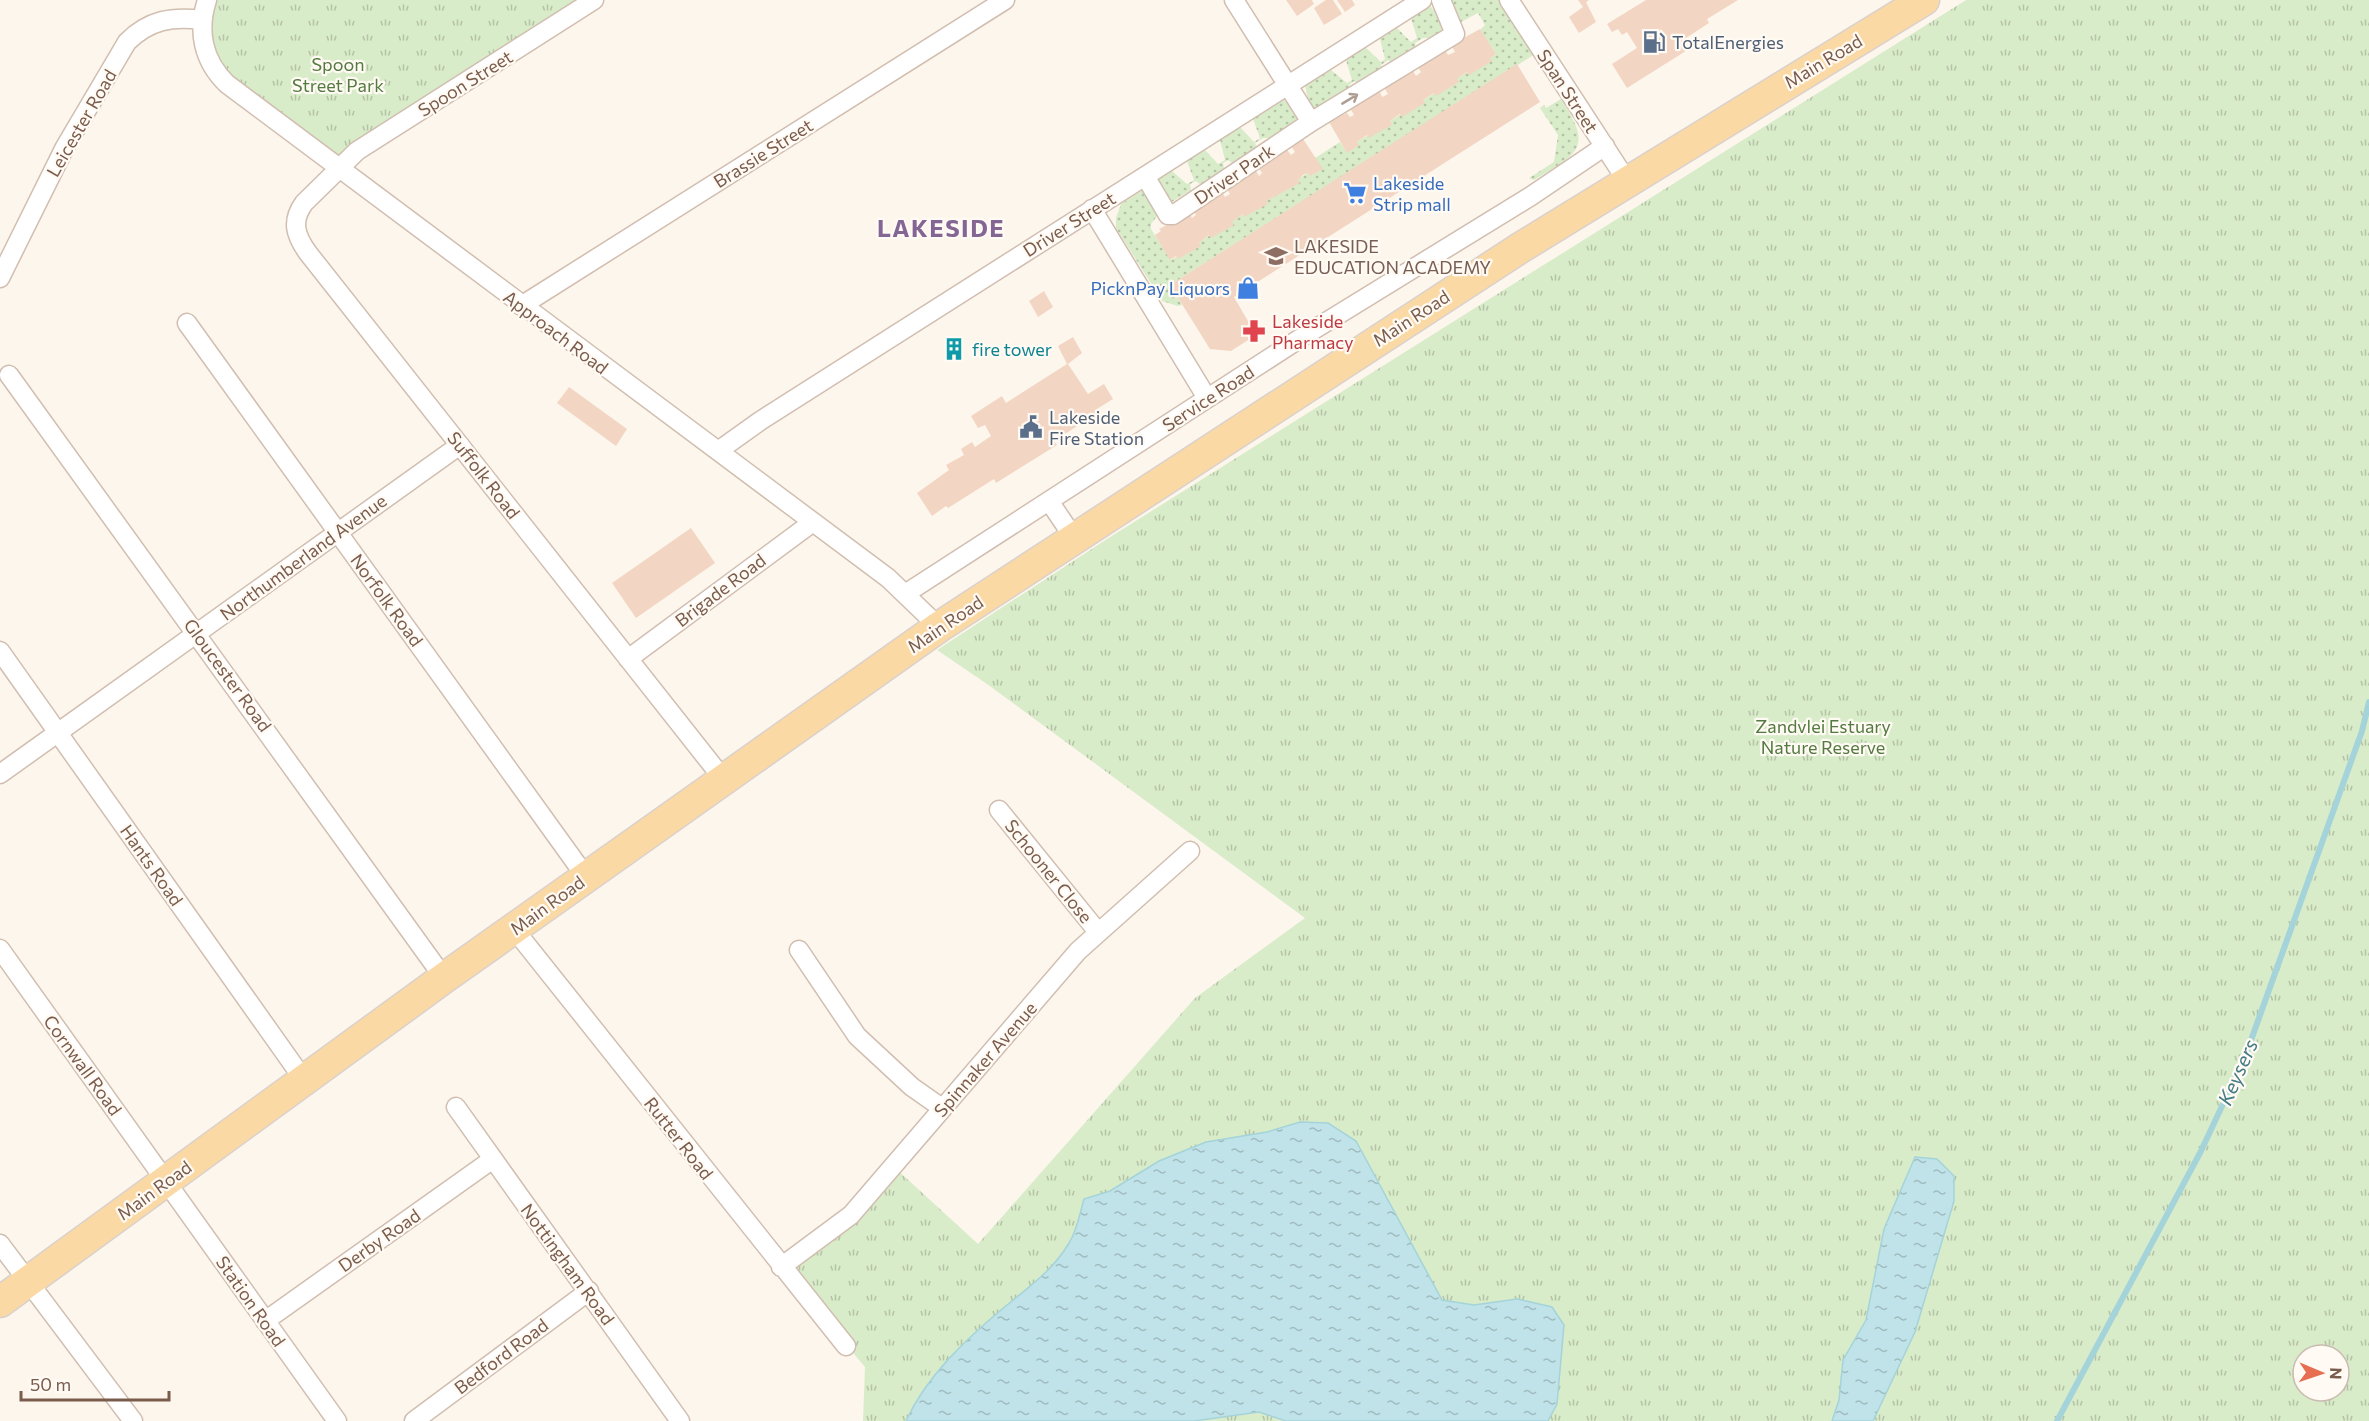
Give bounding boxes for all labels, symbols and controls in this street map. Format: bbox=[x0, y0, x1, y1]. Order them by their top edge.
fuel station icon: TotalEnergies bbox=[1641, 29, 1667, 55]
street label: Main Road bbox=[1780, 29, 1866, 93]
place label: TotalEnergies bbox=[1672, 31, 1784, 53]
street label: Spoon Street bbox=[414, 45, 516, 121]
street label: Span Street bbox=[1533, 45, 1603, 137]
park label: Spoon Street Park bbox=[292, 53, 384, 96]
street label: Leicester Road bbox=[41, 65, 121, 181]
one-way arrow bbox=[1341, 92, 1358, 104]
street label: Brassie Street bbox=[709, 114, 817, 192]
street label: Driver Park bbox=[1190, 139, 1278, 209]
place label: Lakeside Strip mall bbox=[1373, 172, 1451, 215]
supermarket icon: Lakeside Strip mall bbox=[1342, 180, 1368, 206]
street label: Driver Street bbox=[1019, 187, 1119, 261]
district label: LAKESIDE bbox=[877, 213, 1005, 242]
place label: LAKESIDE EDUCATION ACADEMY bbox=[1294, 235, 1491, 278]
school or university icon: LAKESIDE EDUCATION ACADEMY bbox=[1263, 243, 1289, 269]
shop icon: PicknPay Liquors bbox=[1235, 275, 1261, 301]
place label: PicknPay Liquors bbox=[1091, 277, 1230, 299]
street label: Approach Road bbox=[499, 285, 613, 379]
street label: Main Road bbox=[1369, 285, 1453, 351]
place label: Lakeside Pharmacy bbox=[1272, 310, 1354, 353]
pharmacy icon: Lakeside Pharmacy bbox=[1241, 318, 1267, 344]
building icon: fire tower bbox=[941, 336, 967, 362]
place label: fire tower bbox=[972, 338, 1052, 360]
street label: Service Road bbox=[1158, 360, 1258, 436]
place label: Lakeside Fire Station bbox=[1049, 406, 1144, 449]
public building icon: Lakeside Fire Station bbox=[1018, 414, 1044, 440]
street label: Suffolk Road bbox=[443, 427, 525, 523]
street label: Northumberland Avenue bbox=[215, 489, 391, 625]
street label: Brigade Road bbox=[670, 549, 770, 631]
street label: Norfolk Road bbox=[346, 550, 428, 650]
street label: Main Road bbox=[903, 591, 987, 657]
street label: Gloucester Road bbox=[180, 614, 276, 736]
park label: Zandvlei Estuary Nature Reserve bbox=[1755, 715, 1891, 758]
street label: Schooner Close bbox=[1001, 815, 1097, 927]
street label: Hants Road bbox=[116, 820, 188, 910]
street label: Main Road bbox=[505, 871, 589, 939]
street label: Spinnaker Avenue bbox=[929, 997, 1041, 1121]
street label: Cornwall Road bbox=[39, 1011, 127, 1119]
water label: Keysers bbox=[2212, 1035, 2262, 1109]
street label: Rutter Road bbox=[640, 1092, 718, 1184]
street label: Main Road bbox=[112, 1156, 196, 1224]
street label: Nottingham Road bbox=[517, 1199, 619, 1329]
street label: Derby Road bbox=[334, 1204, 424, 1276]
street label: Station Road bbox=[212, 1251, 290, 1351]
street label: Bedford Road bbox=[450, 1314, 552, 1398]
north arrow bbox=[2291, 1343, 2351, 1403]
scale bar bbox=[21, 1364, 170, 1402]
text: N bbox=[2327, 1367, 2346, 1380]
text: 50 m bbox=[30, 1373, 71, 1395]

